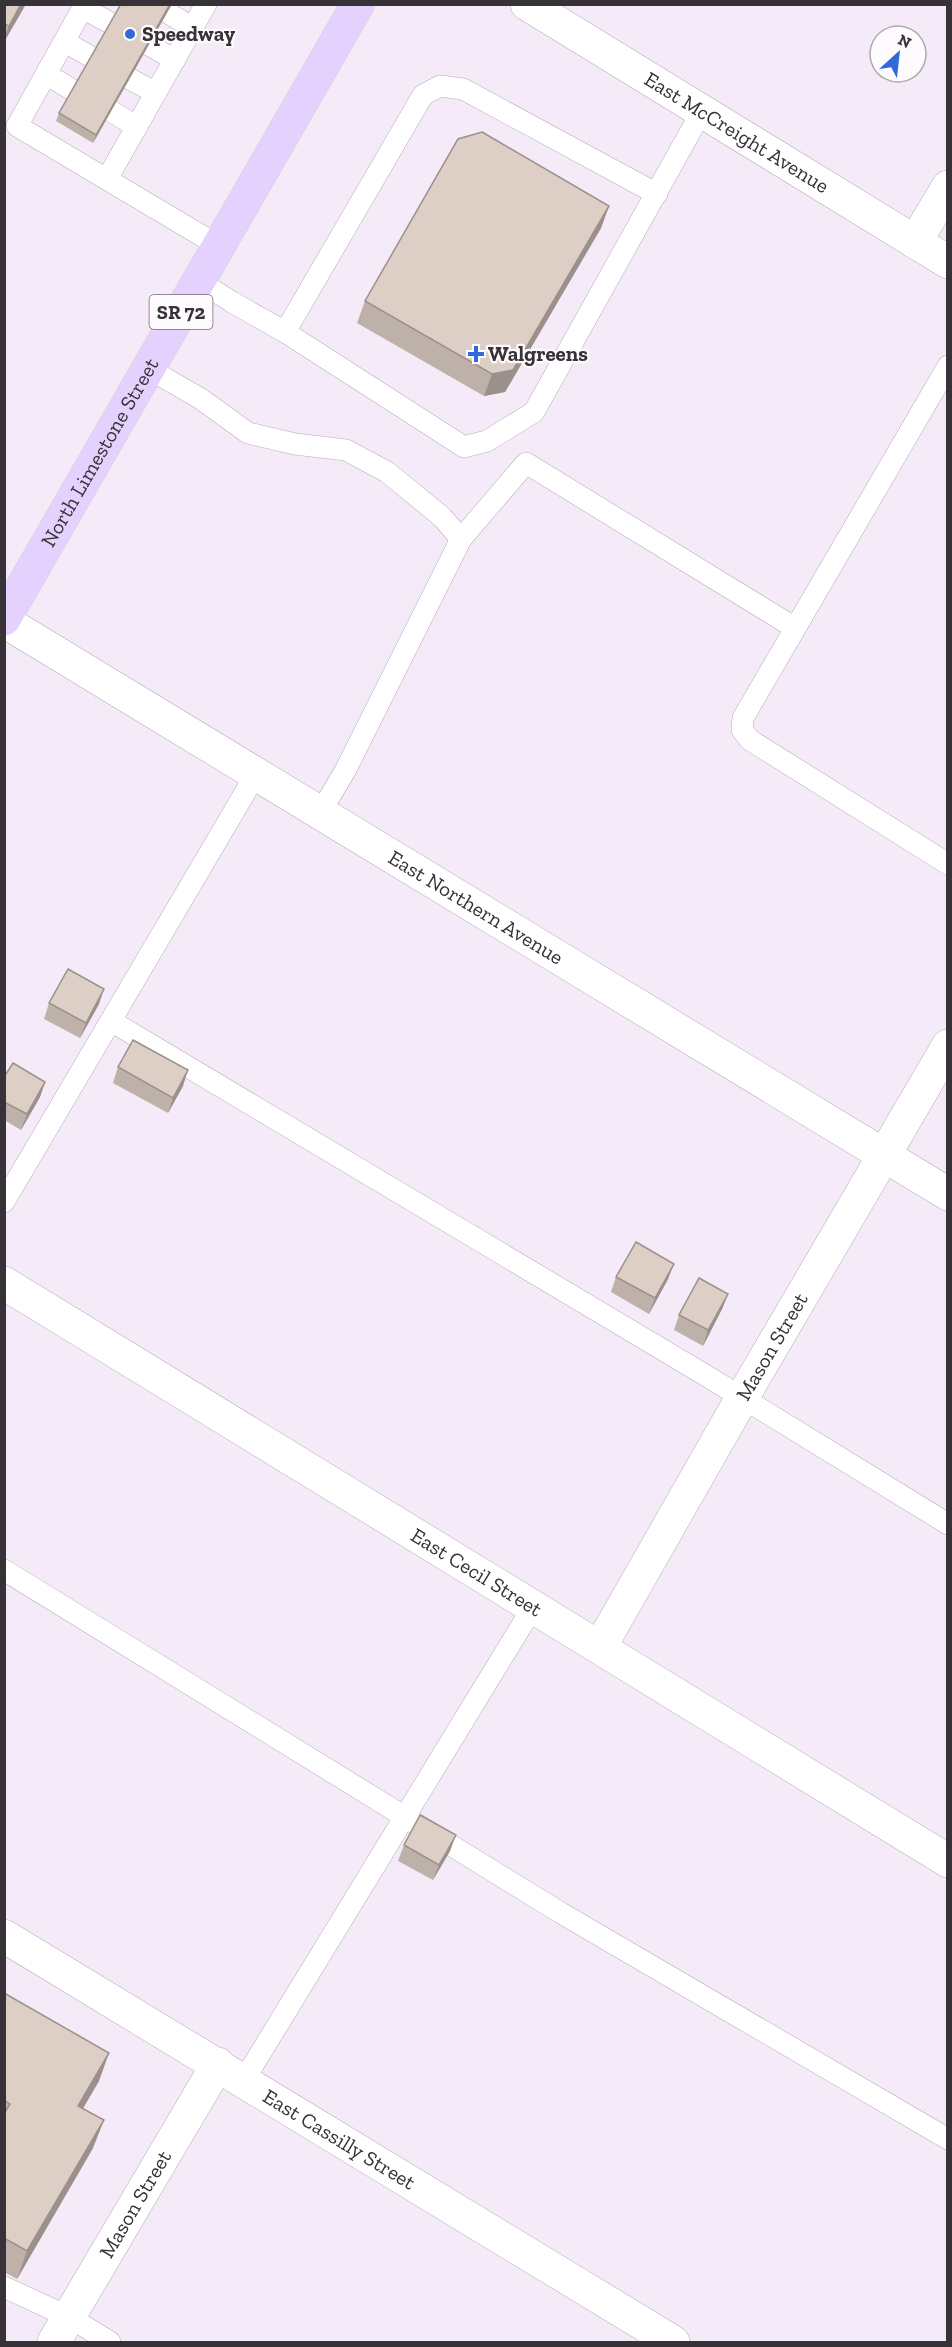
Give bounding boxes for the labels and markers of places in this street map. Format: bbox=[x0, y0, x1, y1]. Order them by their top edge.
place label: Speedway bbox=[142, 21, 235, 46]
marker: Speedway bbox=[123, 27, 137, 41]
place label: Walgreens bbox=[488, 341, 588, 366]
marker: Walgreens bbox=[469, 347, 483, 361]

